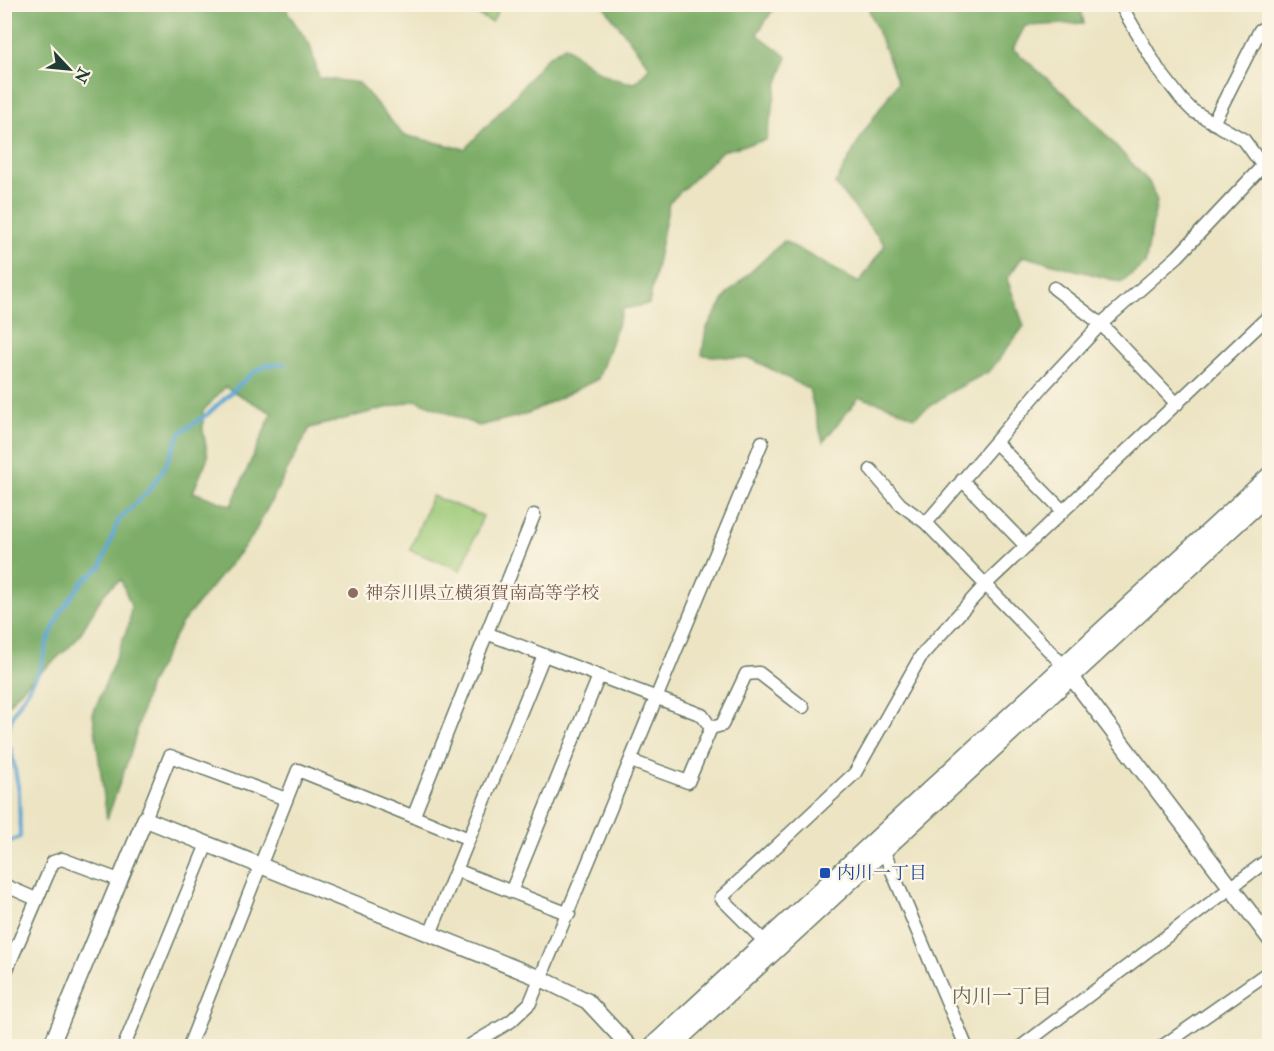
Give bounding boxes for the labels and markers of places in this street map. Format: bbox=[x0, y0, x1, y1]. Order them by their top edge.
place label: 神奈川県立横須賀南高等学校 bbox=[365, 582, 599, 605]
marker: 神奈川県立横須賀南高等学校 bbox=[346, 586, 360, 600]
place label: 内川一丁目 bbox=[837, 862, 927, 885]
marker: 内川一丁目 bbox=[818, 866, 832, 880]

